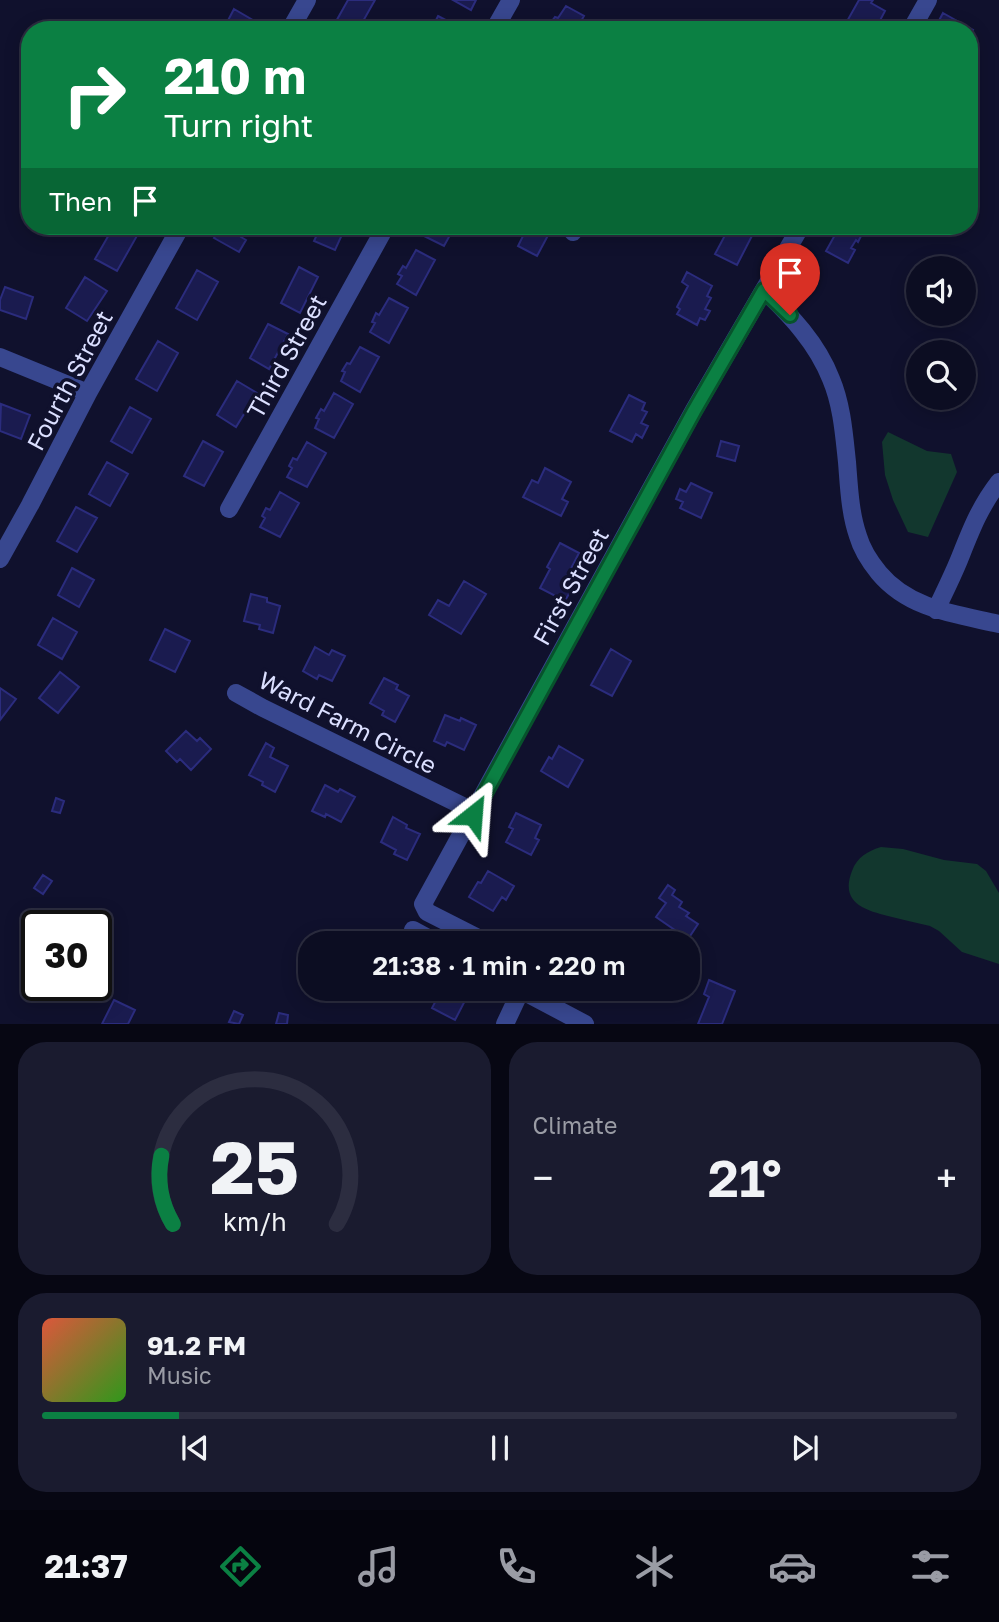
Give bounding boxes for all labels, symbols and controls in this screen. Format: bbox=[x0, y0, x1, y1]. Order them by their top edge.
text: 210 m bbox=[164, 46, 306, 105]
icon: right bbox=[49, 49, 140, 140]
text: Turn right bbox=[164, 106, 313, 144]
icon: arrive bbox=[126, 182, 164, 220]
text: Then bbox=[49, 186, 112, 217]
pin bbox=[760, 243, 820, 315]
icon: arrive bbox=[771, 254, 809, 292]
map controls bbox=[906, 256, 976, 410]
button: sound bbox=[906, 256, 976, 326]
street label: Third Street bbox=[240, 289, 332, 423]
street label: Fourth Street bbox=[20, 305, 118, 455]
button: search bbox=[906, 340, 976, 410]
street label: First Street bbox=[526, 522, 614, 650]
street label: Ward Farm Circle bbox=[254, 665, 442, 779]
position arrow bbox=[436, 778, 510, 852]
speed limit sign: 30 bbox=[21, 910, 112, 1001]
text: 21:38 · 1 min · 220 m bbox=[372, 950, 626, 981]
text: Climate bbox=[533, 1111, 617, 1139]
text: 25 bbox=[210, 1124, 299, 1211]
text: 21° bbox=[708, 1146, 782, 1208]
text: − bbox=[533, 1155, 553, 1200]
text: + bbox=[936, 1155, 957, 1200]
text: km/h bbox=[222, 1206, 286, 1237]
text: 91.2 FM bbox=[147, 1330, 246, 1361]
text: Music bbox=[147, 1361, 212, 1389]
icon: previous bbox=[176, 1429, 214, 1467]
icon: pause bbox=[481, 1429, 519, 1467]
icon: next bbox=[786, 1429, 824, 1467]
icon: directions bbox=[216, 1542, 265, 1591]
icon: music bbox=[354, 1542, 403, 1591]
icon: phone bbox=[492, 1542, 541, 1591]
icon: climate bbox=[630, 1542, 679, 1591]
icon: car bbox=[768, 1542, 817, 1591]
icon: filters bbox=[906, 1542, 955, 1591]
text: 21:37 bbox=[44, 1547, 128, 1585]

